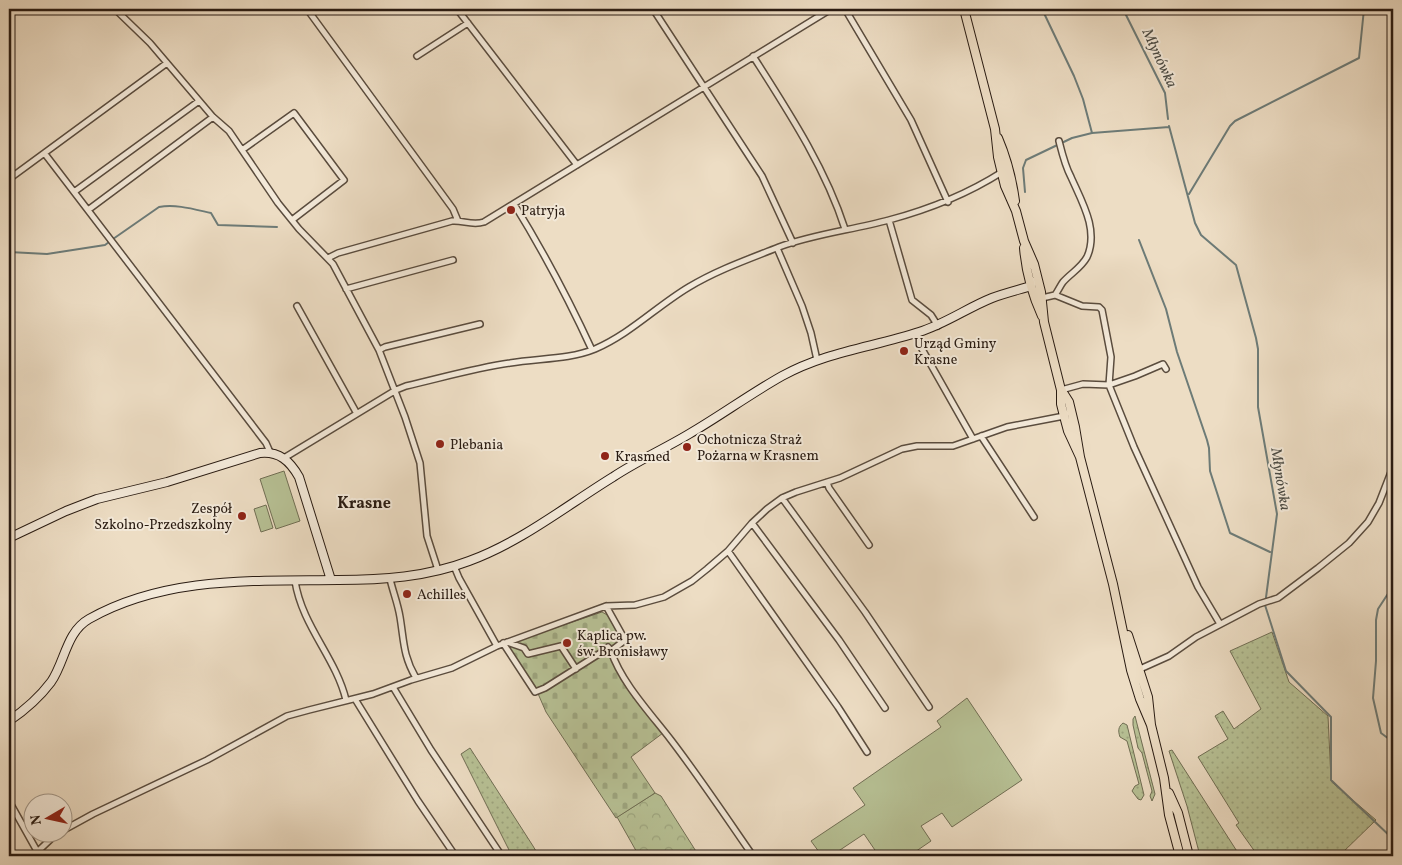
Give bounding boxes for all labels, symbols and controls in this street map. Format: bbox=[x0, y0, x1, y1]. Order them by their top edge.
water label: Młynówka bbox=[1135, 25, 1181, 92]
place label: Patryja bbox=[521, 202, 565, 221]
marker: Patryja bbox=[505, 204, 517, 216]
place label: Urząd Gminy Krasne bbox=[914, 335, 997, 370]
marker: Urząd Gminy Krasne bbox=[898, 345, 910, 357]
place label: Ochotnicza Straż Pożarna w Krasnem bbox=[697, 431, 819, 466]
place label: Plebania bbox=[450, 436, 503, 455]
marker: Plebania bbox=[434, 438, 446, 450]
marker: Ochotnicza Straż Pożarna w Krasnem bbox=[681, 441, 693, 453]
water label: Młynówka bbox=[1264, 445, 1295, 512]
place label: Krasmed bbox=[615, 448, 670, 467]
marker: Krasmed bbox=[599, 450, 611, 462]
district label: Krasne bbox=[337, 493, 391, 515]
place label: Zespół Szkolno-Przedszkolny bbox=[94, 500, 233, 535]
marker: Zespół Szkolno-Przedszkolny bbox=[236, 510, 248, 522]
place label: Achilles bbox=[417, 586, 466, 605]
marker: Achilles bbox=[401, 588, 413, 600]
place label: Kaplica pw. św. Bronisławy bbox=[577, 627, 669, 662]
marker: Kaplica pw. św. Bronisławy bbox=[561, 637, 573, 649]
north arrow bbox=[22, 792, 72, 842]
text: N bbox=[26, 813, 47, 826]

